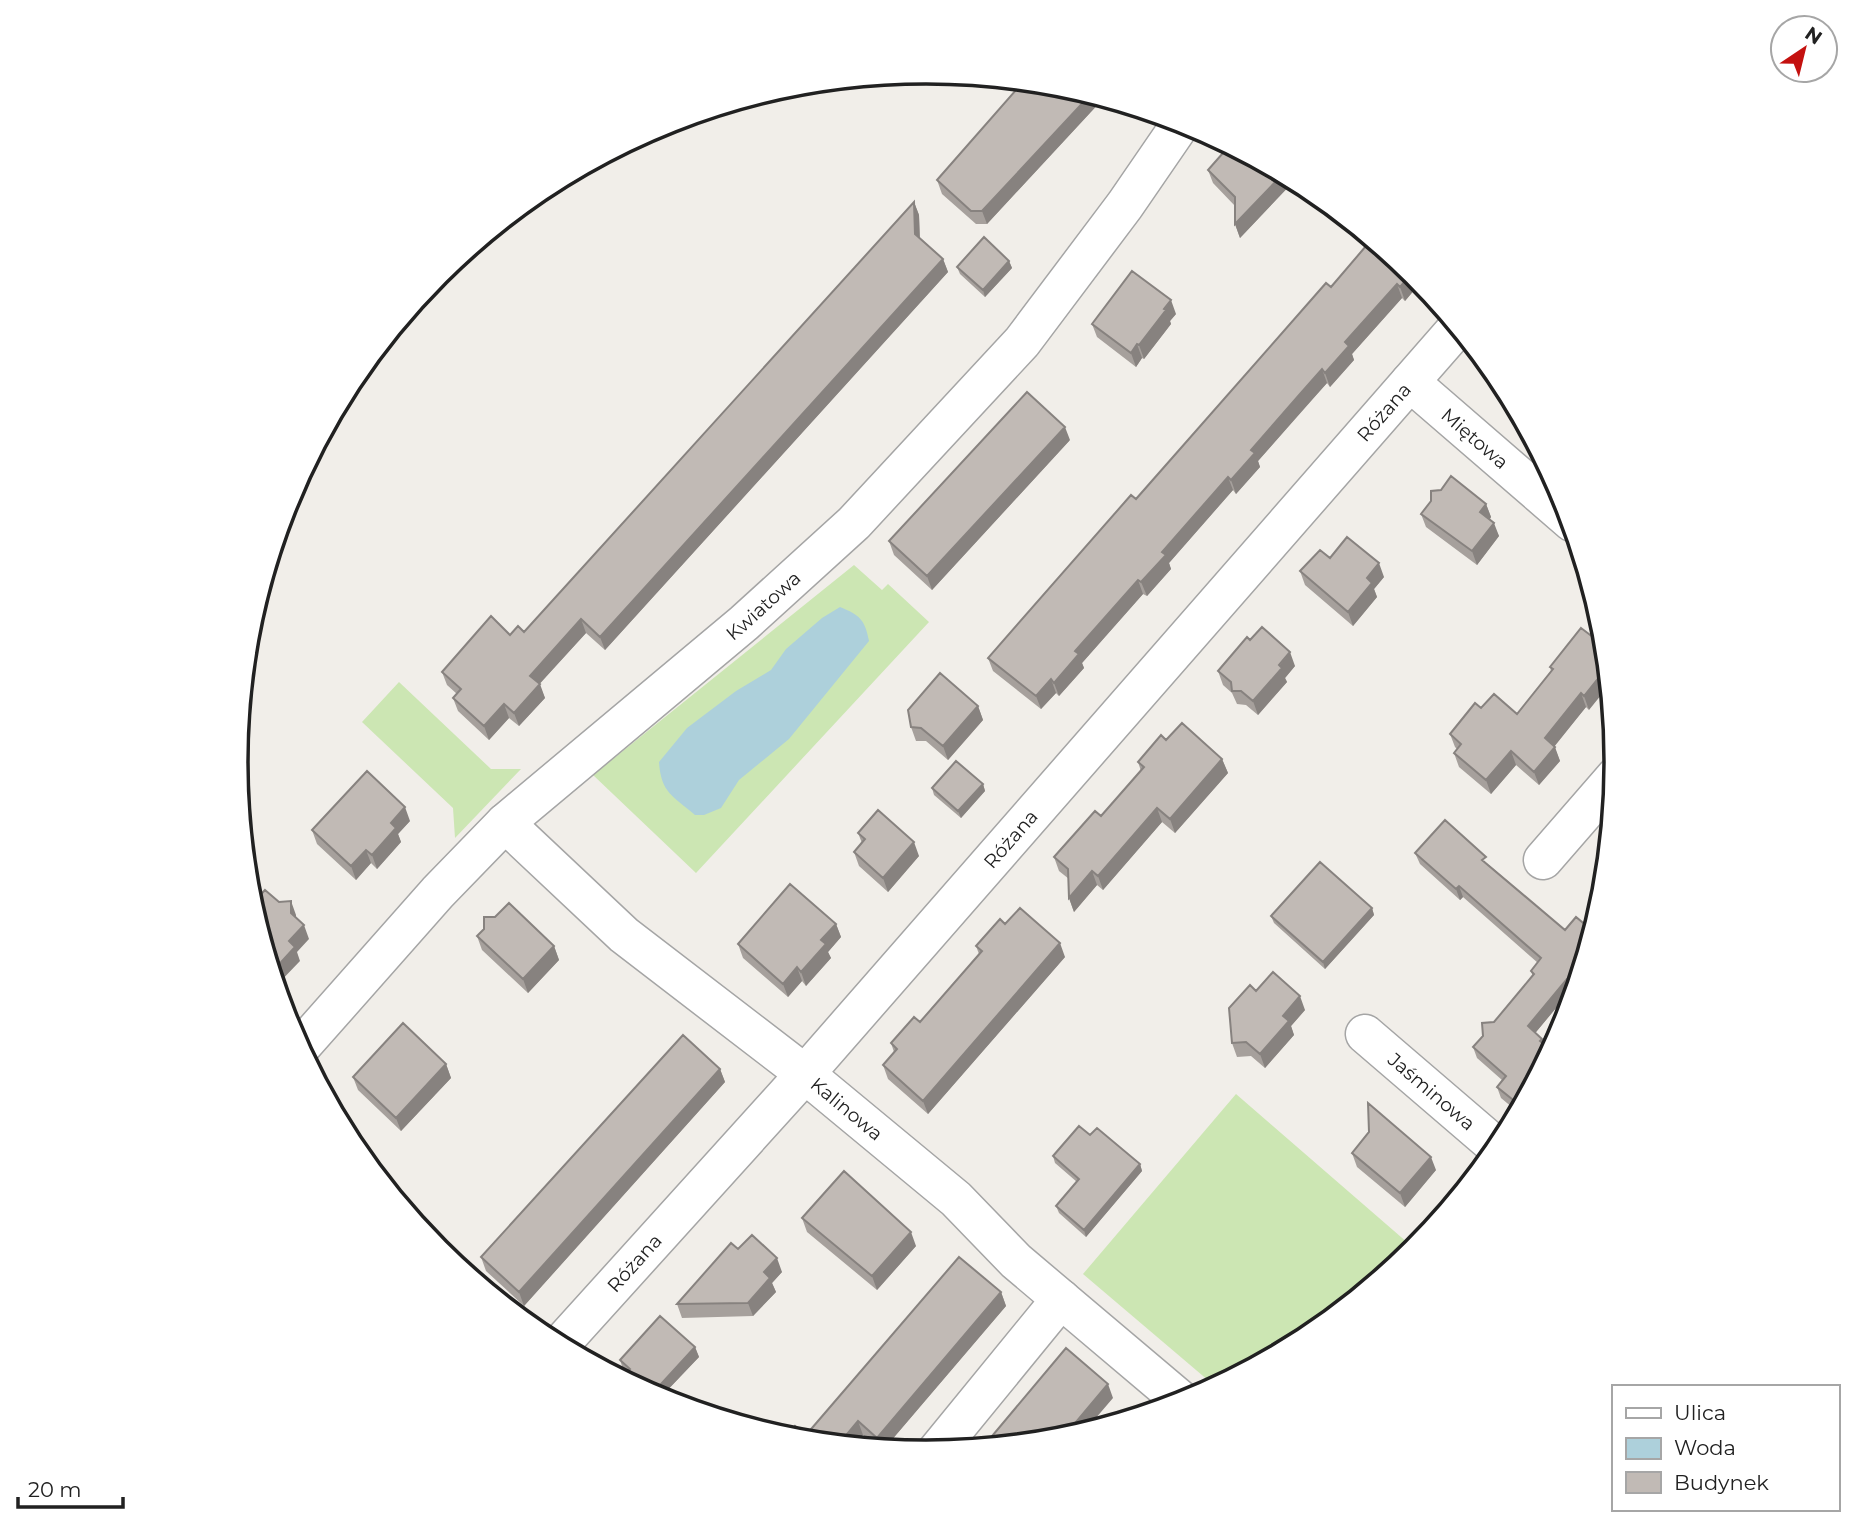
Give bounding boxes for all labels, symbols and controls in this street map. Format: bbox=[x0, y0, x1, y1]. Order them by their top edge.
north arrow bbox=[1769, 14, 1839, 84]
text: N bbox=[1801, 22, 1826, 49]
street label: Różana bbox=[1352, 378, 1416, 446]
street label: Miętowa bbox=[1436, 403, 1513, 474]
street label: Kwiatowa bbox=[721, 566, 805, 645]
street label: Różana bbox=[979, 805, 1043, 873]
street label: Jaśminowa bbox=[1382, 1047, 1480, 1135]
street label: Kalinowa bbox=[806, 1073, 887, 1146]
street label: Różana bbox=[602, 1229, 667, 1297]
legend bbox=[1612, 1385, 1839, 1511]
text: Ulica bbox=[1674, 1400, 1726, 1425]
text: Woda bbox=[1674, 1435, 1736, 1460]
scale bar bbox=[18, 1466, 122, 1510]
text: Budynek bbox=[1674, 1470, 1769, 1495]
text: 20 m bbox=[28, 1477, 82, 1502]

